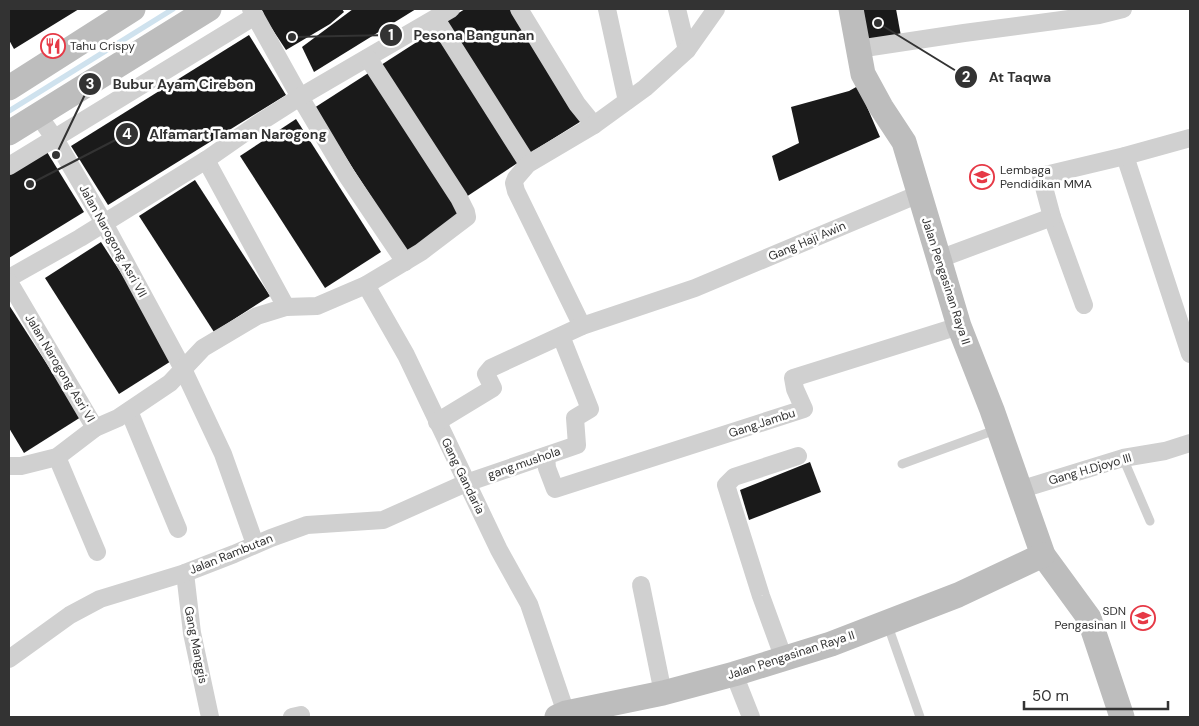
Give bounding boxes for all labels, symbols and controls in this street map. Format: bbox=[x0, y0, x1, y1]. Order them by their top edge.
callout: Pesona Bangunan bbox=[378, 20, 544, 49]
text: 1 bbox=[388, 25, 394, 45]
text: Pesona Bangunan bbox=[413, 26, 535, 44]
restaurant icon: Tahu Crispy bbox=[40, 33, 66, 59]
place label: Tahu Crispy bbox=[70, 38, 135, 54]
callout: At Taqwa bbox=[954, 62, 1061, 91]
text: 2 bbox=[962, 67, 971, 87]
text: At Taqwa bbox=[989, 68, 1051, 86]
callout: Bubur Ayam Cirebon bbox=[77, 70, 263, 99]
text: 3 bbox=[85, 74, 95, 94]
text: Bubur Ayam Cirebon bbox=[113, 75, 253, 93]
callout: Alfamart Taman Narogong bbox=[114, 119, 337, 148]
text: 4 bbox=[122, 124, 132, 144]
text: Alfamart Taman Narogong bbox=[149, 125, 327, 143]
place label: Lembaga Pendidikan MMA bbox=[1000, 162, 1092, 192]
school or university icon: Lembaga Pendidikan MMA bbox=[969, 164, 995, 190]
street label: Jalan Narogong Asri VII bbox=[75, 182, 151, 300]
street label: Jalan Pengasinan Raya II bbox=[918, 215, 974, 347]
street label: Gang Haji Awin bbox=[766, 217, 848, 264]
street label: Jalan Narogong Asri VI bbox=[21, 311, 99, 425]
street label: Gang.Jambu bbox=[727, 405, 797, 441]
street label: Gang Gandaria bbox=[438, 435, 488, 517]
street label: gang.mushola bbox=[485, 443, 563, 483]
street label: Gang H.Djoyo III bbox=[1047, 450, 1133, 488]
street label: Jalan Rambutan bbox=[187, 530, 275, 578]
place label: SDN Pengasinan II bbox=[1054, 603, 1126, 633]
street label: Gang Manggis bbox=[181, 605, 211, 685]
school or university icon: SDN Pengasinan II bbox=[1130, 605, 1156, 631]
street label: Jalan Pengasinan Raya II bbox=[725, 627, 857, 683]
scale bar bbox=[1024, 678, 1168, 710]
text: 50 m bbox=[1032, 686, 1069, 706]

